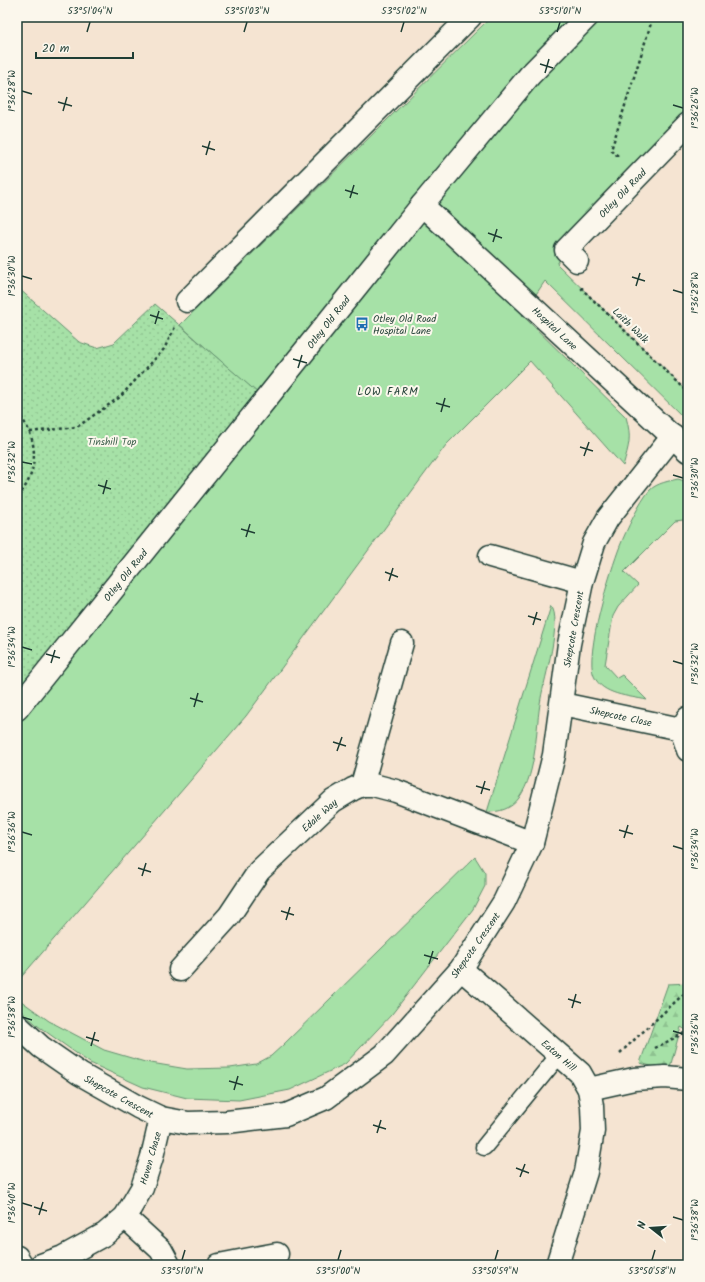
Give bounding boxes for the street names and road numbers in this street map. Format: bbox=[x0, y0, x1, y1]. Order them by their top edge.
street label: Otley Old Road bbox=[595, 165, 651, 222]
street label: Otley Old Road bbox=[303, 292, 355, 352]
street label: Hospital Lane bbox=[528, 303, 581, 355]
street label: Laith Walk bbox=[608, 304, 652, 347]
street label: Otley Old Road bbox=[100, 545, 153, 605]
street label: Shepcote Crescent bbox=[559, 589, 589, 669]
street label: Shepcote Close bbox=[588, 703, 654, 731]
street label: Edale Way bbox=[298, 795, 341, 836]
street label: Shepcote Crescent bbox=[447, 909, 505, 982]
street label: Eaton Hill bbox=[537, 1036, 580, 1076]
street label: Shepcote Crescent bbox=[81, 1071, 156, 1123]
street label: Haven Chase bbox=[136, 1130, 166, 1187]

